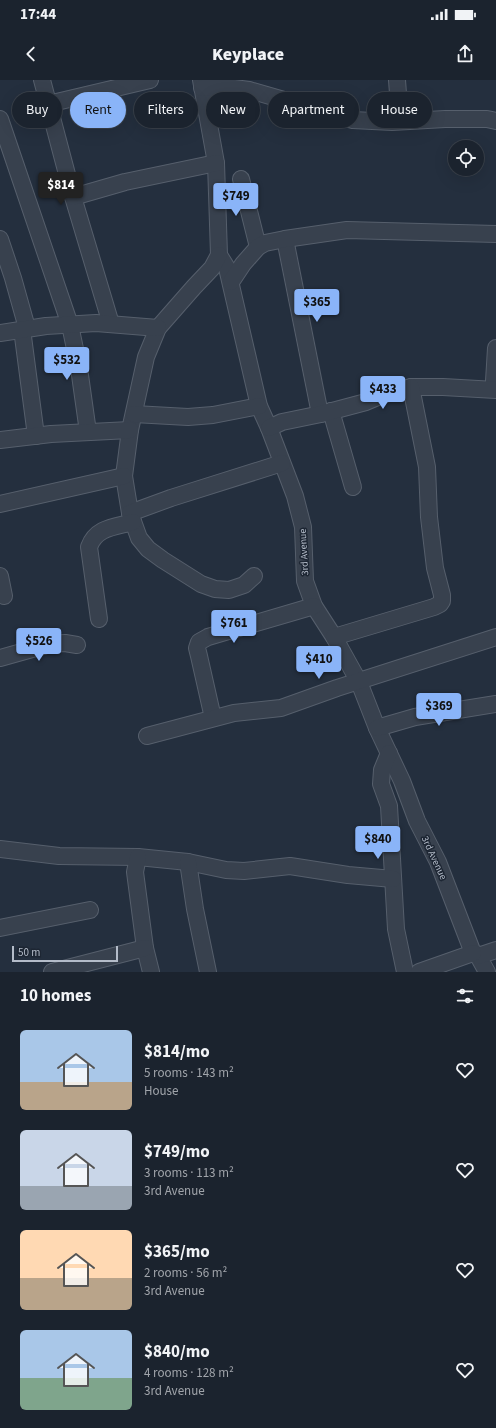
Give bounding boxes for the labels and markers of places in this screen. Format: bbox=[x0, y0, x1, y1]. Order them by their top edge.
pin: $814 bbox=[37, 172, 85, 206]
pin: $749 bbox=[212, 183, 260, 217]
pin: $365 bbox=[293, 289, 341, 323]
pin: $532 bbox=[43, 347, 91, 381]
pin: $433 bbox=[359, 376, 407, 410]
pin: $761 bbox=[210, 610, 258, 644]
pin: $526 bbox=[15, 628, 63, 662]
pin: $410 bbox=[295, 646, 343, 680]
pin: $369 bbox=[415, 693, 463, 727]
pin: $840 bbox=[354, 826, 402, 860]

